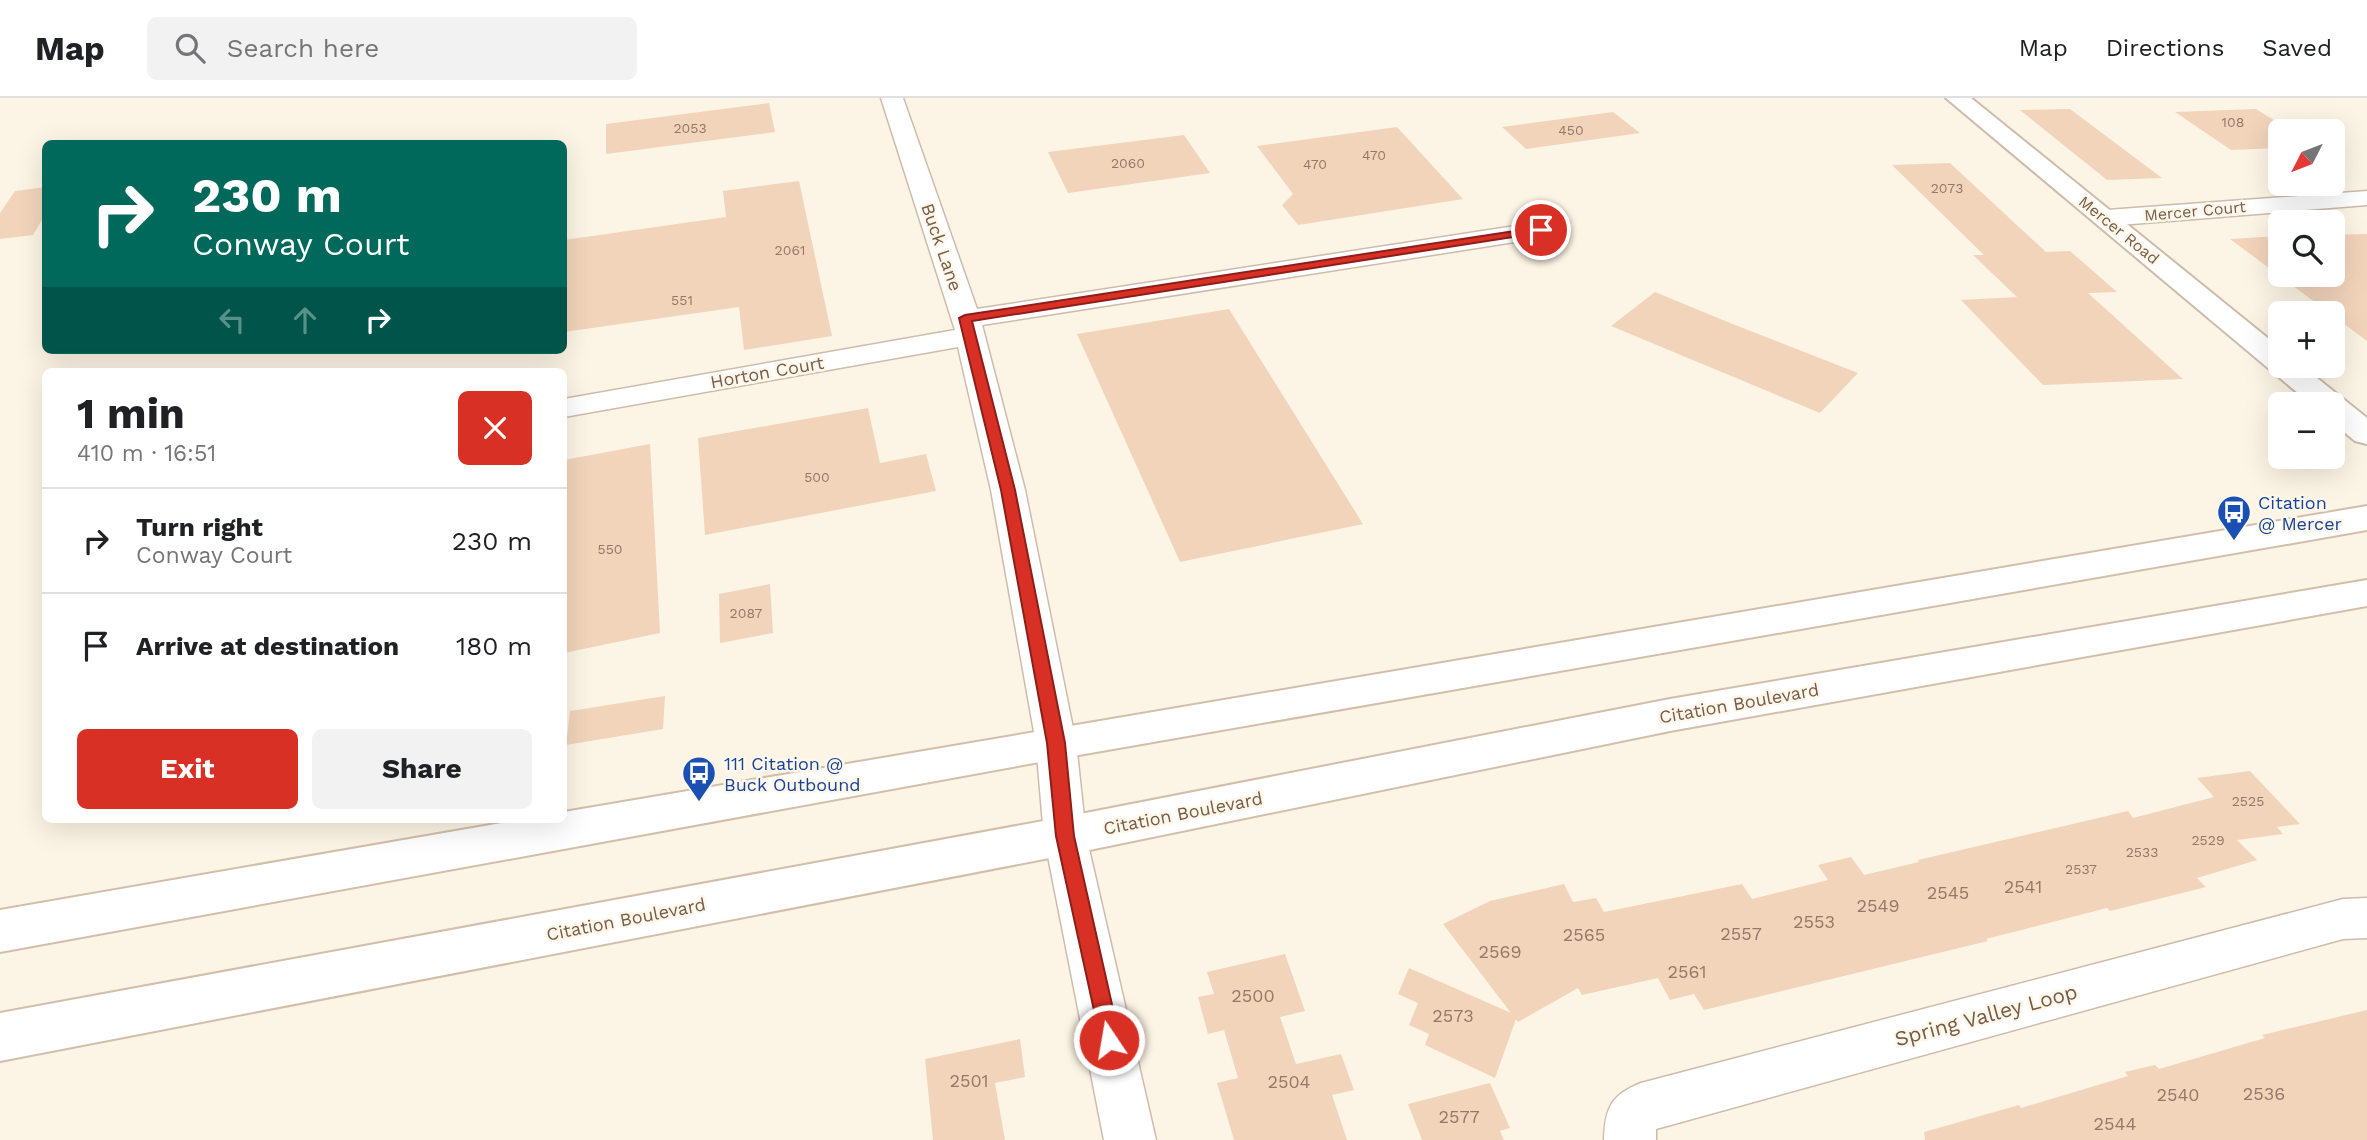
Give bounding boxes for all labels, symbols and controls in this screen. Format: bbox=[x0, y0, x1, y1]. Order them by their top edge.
search box bbox=[147, 17, 637, 80]
text: Map bbox=[35, 29, 105, 68]
icon: search bbox=[171, 29, 209, 67]
text: Search here bbox=[227, 33, 379, 63]
text: Map bbox=[2019, 34, 2068, 62]
text: Directions bbox=[2106, 34, 2224, 62]
text: Saved bbox=[2262, 34, 2332, 62]
house number: 108 bbox=[2222, 114, 2244, 130]
north arrow bbox=[2268, 119, 2345, 196]
map controls bbox=[2268, 119, 2345, 469]
house number: 2053 bbox=[673, 120, 707, 136]
house number: 450 bbox=[1558, 122, 1584, 138]
house number: 470 bbox=[1362, 147, 1386, 163]
house number: 2060 bbox=[1111, 155, 1145, 171]
house number: 470 bbox=[1303, 156, 1327, 172]
text: 230 m bbox=[192, 166, 342, 224]
icon: right bbox=[77, 168, 168, 259]
house number: 2073 bbox=[1931, 180, 1963, 196]
street label: Mercer Road bbox=[2075, 192, 2163, 268]
street label: Mercer Court bbox=[2143, 197, 2247, 225]
street label: Buck Lane bbox=[917, 200, 967, 294]
pin bbox=[1511, 200, 1571, 260]
button: search bbox=[2268, 210, 2345, 287]
icon: arrive bbox=[1522, 211, 1560, 249]
text: Conway Court bbox=[192, 225, 409, 263]
house number: 2061 bbox=[775, 242, 805, 258]
house number: 551 bbox=[671, 292, 693, 308]
icon: left bbox=[213, 301, 251, 339]
icon: ahead bbox=[286, 301, 324, 339]
icon: right bbox=[359, 301, 397, 339]
button: + bbox=[2268, 301, 2345, 378]
street label: Horton Court bbox=[709, 352, 826, 392]
text: 1 min bbox=[77, 389, 185, 438]
button: close bbox=[458, 391, 532, 465]
button: − bbox=[2268, 392, 2345, 469]
text: 410 m · 16:51 bbox=[77, 440, 216, 467]
house number: 500 bbox=[804, 469, 830, 485]
place label: Citation @ Mercer bbox=[2258, 492, 2342, 534]
bus stop icon: Citation @ Mercer bbox=[2215, 493, 2253, 542]
text: Turn right bbox=[136, 512, 263, 542]
icon: right bbox=[77, 522, 115, 560]
text: 230 m bbox=[452, 526, 532, 556]
house number: 550 bbox=[597, 541, 623, 557]
text: Conway Court bbox=[136, 542, 292, 569]
house number: 2087 bbox=[730, 605, 763, 621]
icon: arrive bbox=[77, 627, 115, 665]
text: Arrive at destination bbox=[136, 631, 399, 661]
text: 180 m bbox=[456, 631, 532, 661]
street label: Citation Boulevard bbox=[1657, 679, 1821, 727]
button: Exit bbox=[77, 729, 298, 809]
button: Share bbox=[312, 729, 532, 809]
place label: 111 Citation @ Buck Outbound bbox=[724, 753, 861, 795]
bus stop icon: 111 Citation @ Buck Outbound bbox=[680, 754, 718, 803]
street label: Citation Boulevard bbox=[1102, 787, 1264, 839]
house number: 2525 bbox=[2232, 793, 2264, 809]
house number: 2529 bbox=[2191, 832, 2225, 848]
house number: 2533 bbox=[2126, 844, 2158, 860]
house number: 2537 bbox=[2065, 861, 2097, 877]
house number: 2541 bbox=[2004, 876, 2042, 897]
house number: 2545 bbox=[1927, 882, 1969, 903]
street label: Citation Boulevard bbox=[545, 893, 707, 945]
house number: 2549 bbox=[1856, 895, 1900, 916]
house number: 2553 bbox=[1793, 911, 1835, 932]
house number: 2557 bbox=[1720, 923, 1762, 944]
house number: 2565 bbox=[1563, 924, 1605, 945]
house number: 2569 bbox=[1478, 941, 1522, 962]
house number: 2561 bbox=[1668, 961, 1706, 982]
street label: Spring Valley Loop bbox=[1892, 979, 2080, 1051]
house number: 2500 bbox=[1231, 985, 1275, 1006]
position arrow bbox=[1072, 1003, 1146, 1077]
house number: 2573 bbox=[1432, 1005, 1474, 1026]
house number: 2501 bbox=[949, 1070, 989, 1091]
house number: 2504 bbox=[1267, 1071, 1311, 1092]
house number: 2536 bbox=[2243, 1083, 2285, 1104]
house number: 2540 bbox=[2156, 1084, 2200, 1105]
house number: 2577 bbox=[1438, 1106, 1480, 1127]
house number: 2544 bbox=[2094, 1113, 2136, 1134]

